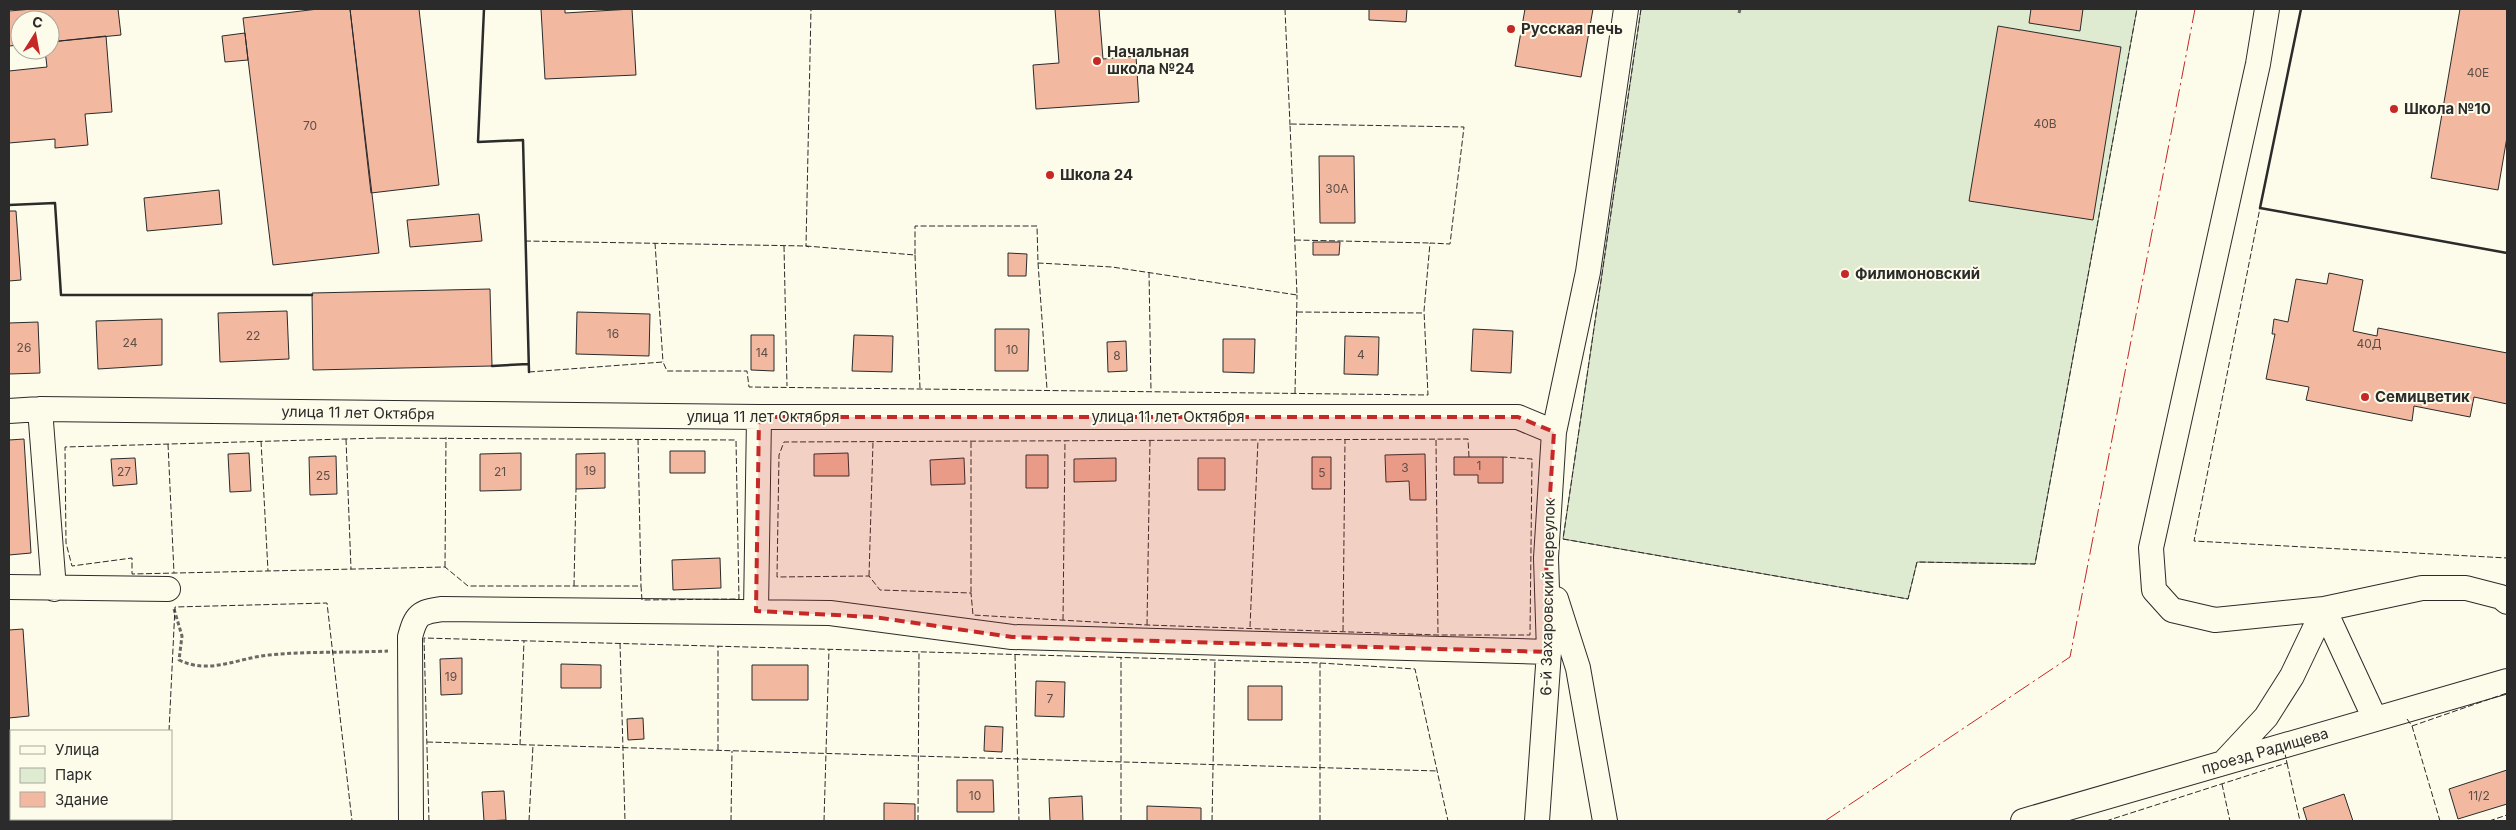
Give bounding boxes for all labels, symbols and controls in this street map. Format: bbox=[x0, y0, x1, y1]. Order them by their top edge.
north arrow bbox=[10, 10, 60, 60]
text: С bbox=[31, 12, 44, 31]
place label: Русская печь bbox=[1521, 19, 1623, 38]
marker: Русская печь bbox=[1505, 23, 1517, 35]
place label: Начальная школа №24 bbox=[1107, 42, 1195, 78]
marker: Начальная школа №24 bbox=[1091, 55, 1103, 67]
house number: 40Е bbox=[2467, 65, 2489, 80]
place label: Школа №10 bbox=[2404, 99, 2491, 118]
marker: Школа №10 bbox=[2388, 103, 2400, 115]
house number: 40В bbox=[2033, 116, 2057, 131]
house number: 70 bbox=[303, 118, 317, 133]
place label: Школа 24 bbox=[1060, 165, 1133, 184]
marker: Школа 24 bbox=[1044, 169, 1056, 181]
house number: 30А bbox=[1325, 181, 1349, 196]
place label: Филимоновский bbox=[1855, 264, 1980, 283]
marker: Филимоновский bbox=[1839, 268, 1851, 280]
house number: 16 bbox=[607, 326, 619, 341]
house number: 22 bbox=[246, 328, 260, 343]
house number: 24 bbox=[123, 335, 138, 350]
house number: 40Д bbox=[2356, 336, 2382, 351]
house number: 26 bbox=[17, 340, 31, 355]
house number: 10 bbox=[1006, 342, 1018, 357]
house number: 14 bbox=[756, 345, 769, 360]
house number: 4 bbox=[1357, 347, 1365, 362]
house number: 8 bbox=[1113, 348, 1121, 363]
place label: Семицветик bbox=[2375, 387, 2470, 406]
marker: Семицветик bbox=[2359, 391, 2371, 403]
street label: улица 11 лет Октября bbox=[281, 402, 435, 423]
street label: улица 11 лет Октября bbox=[686, 407, 840, 426]
street label: улица 11 лет Октября bbox=[1091, 407, 1245, 426]
house number: 1 bbox=[1477, 458, 1481, 473]
house number: 3 bbox=[1401, 460, 1409, 475]
house number: 19 bbox=[584, 463, 596, 478]
house number: 27 bbox=[117, 464, 131, 479]
house number: 21 bbox=[494, 464, 506, 479]
house number: 5 bbox=[1318, 465, 1326, 480]
house number: 25 bbox=[316, 468, 330, 483]
street label: 6-й Захаровский переулок bbox=[1536, 498, 1559, 696]
house number: 19 bbox=[445, 669, 457, 684]
house number: 7 bbox=[1047, 691, 1054, 706]
street label: проезд Радищева bbox=[2199, 723, 2331, 778]
legend bbox=[10, 730, 172, 820]
text: Улица bbox=[55, 740, 99, 759]
text: Парк bbox=[55, 765, 92, 784]
house number: 10 bbox=[969, 788, 981, 803]
house number: 11/2 bbox=[2468, 788, 2490, 803]
text: Здание bbox=[55, 790, 109, 809]

